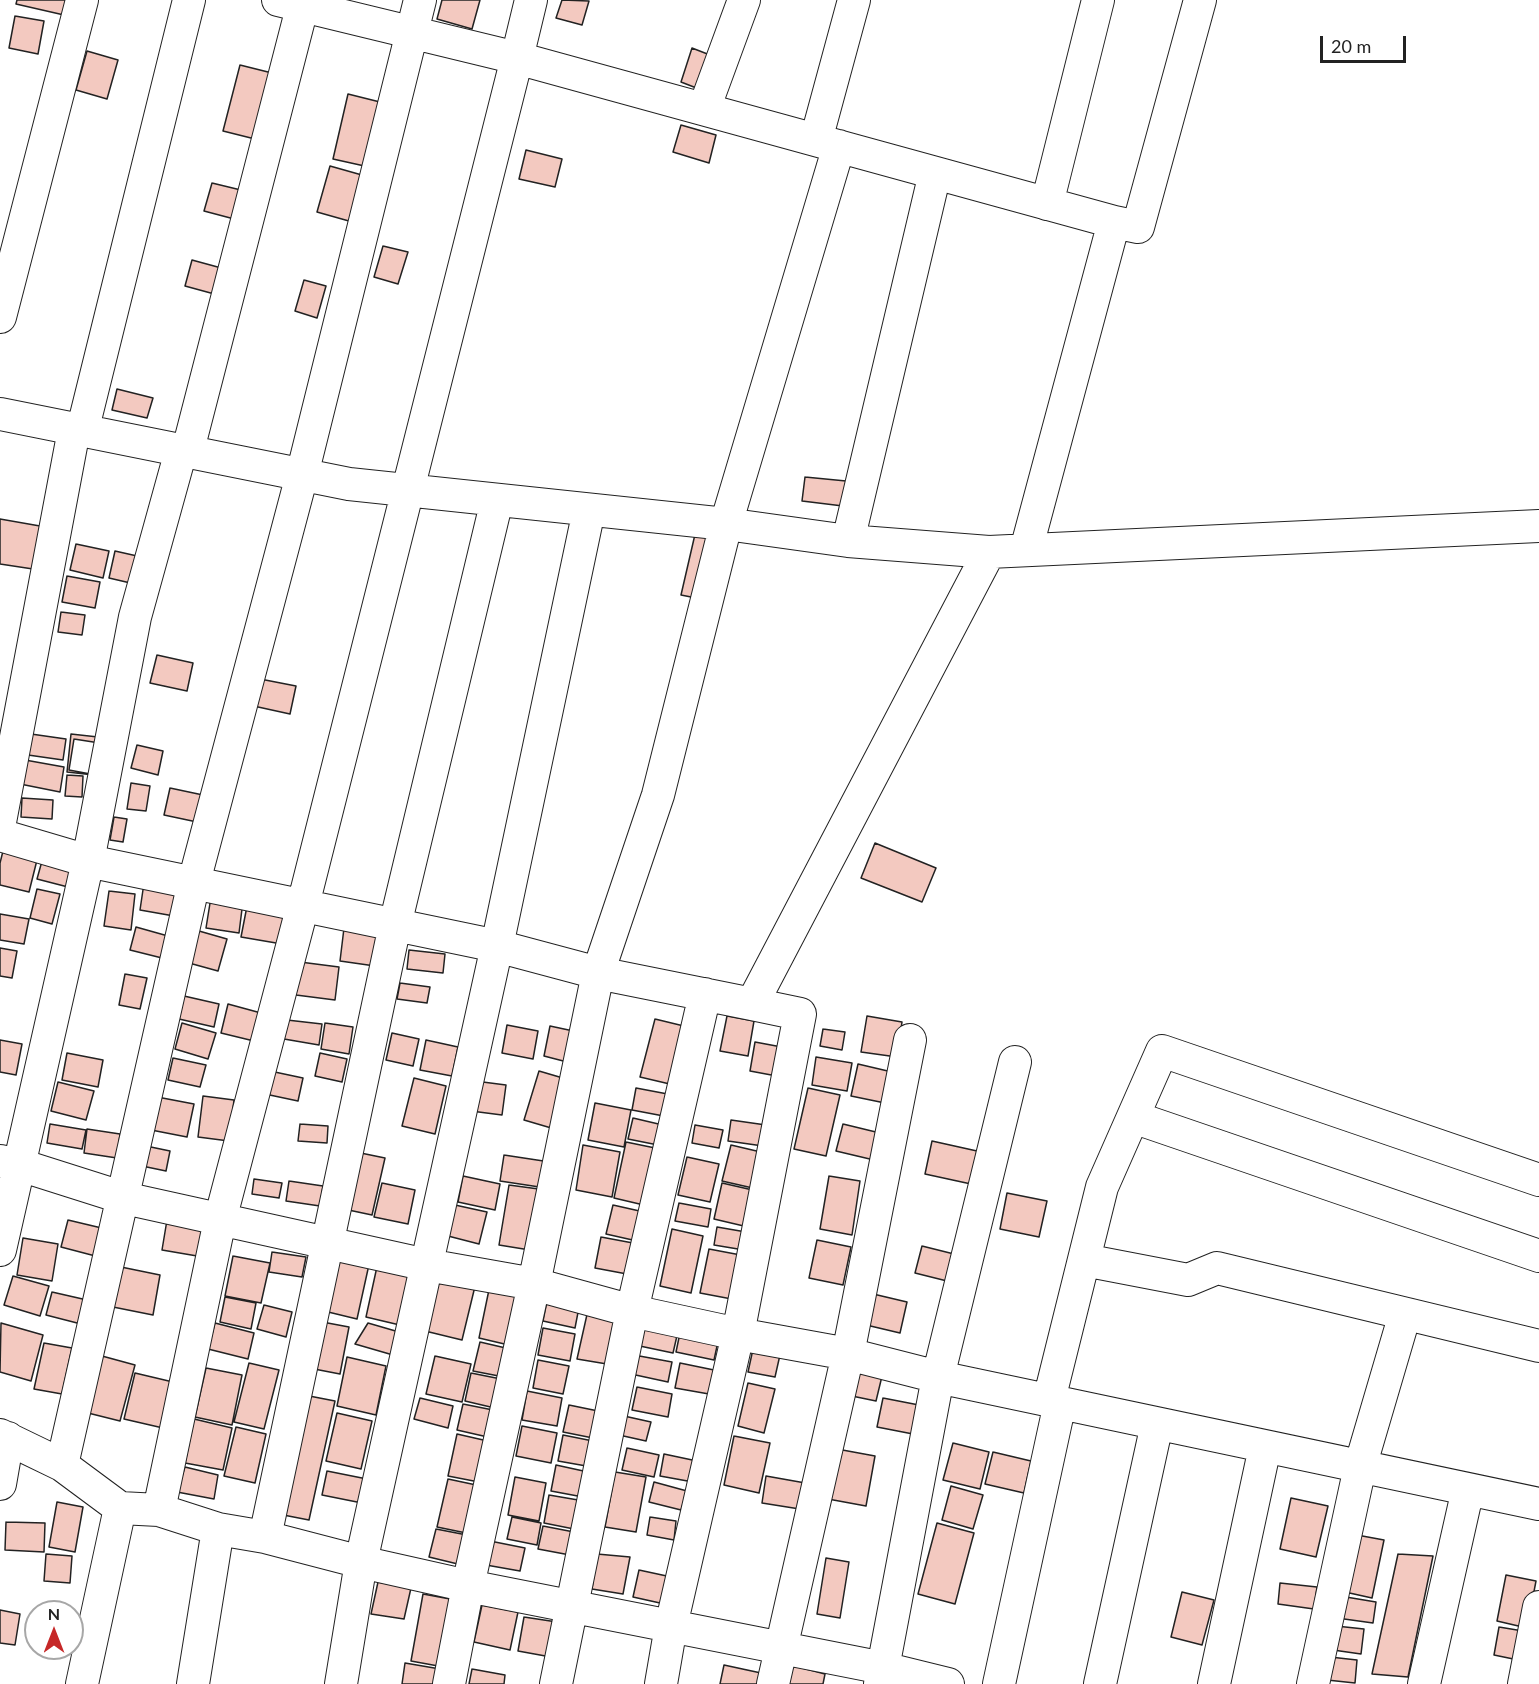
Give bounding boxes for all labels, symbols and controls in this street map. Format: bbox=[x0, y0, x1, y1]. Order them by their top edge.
scale bar bbox=[1323, 24, 1408, 62]
text: 20 m bbox=[1331, 35, 1371, 57]
north arrow bbox=[24, 1600, 84, 1660]
text: N bbox=[48, 1604, 60, 1623]

